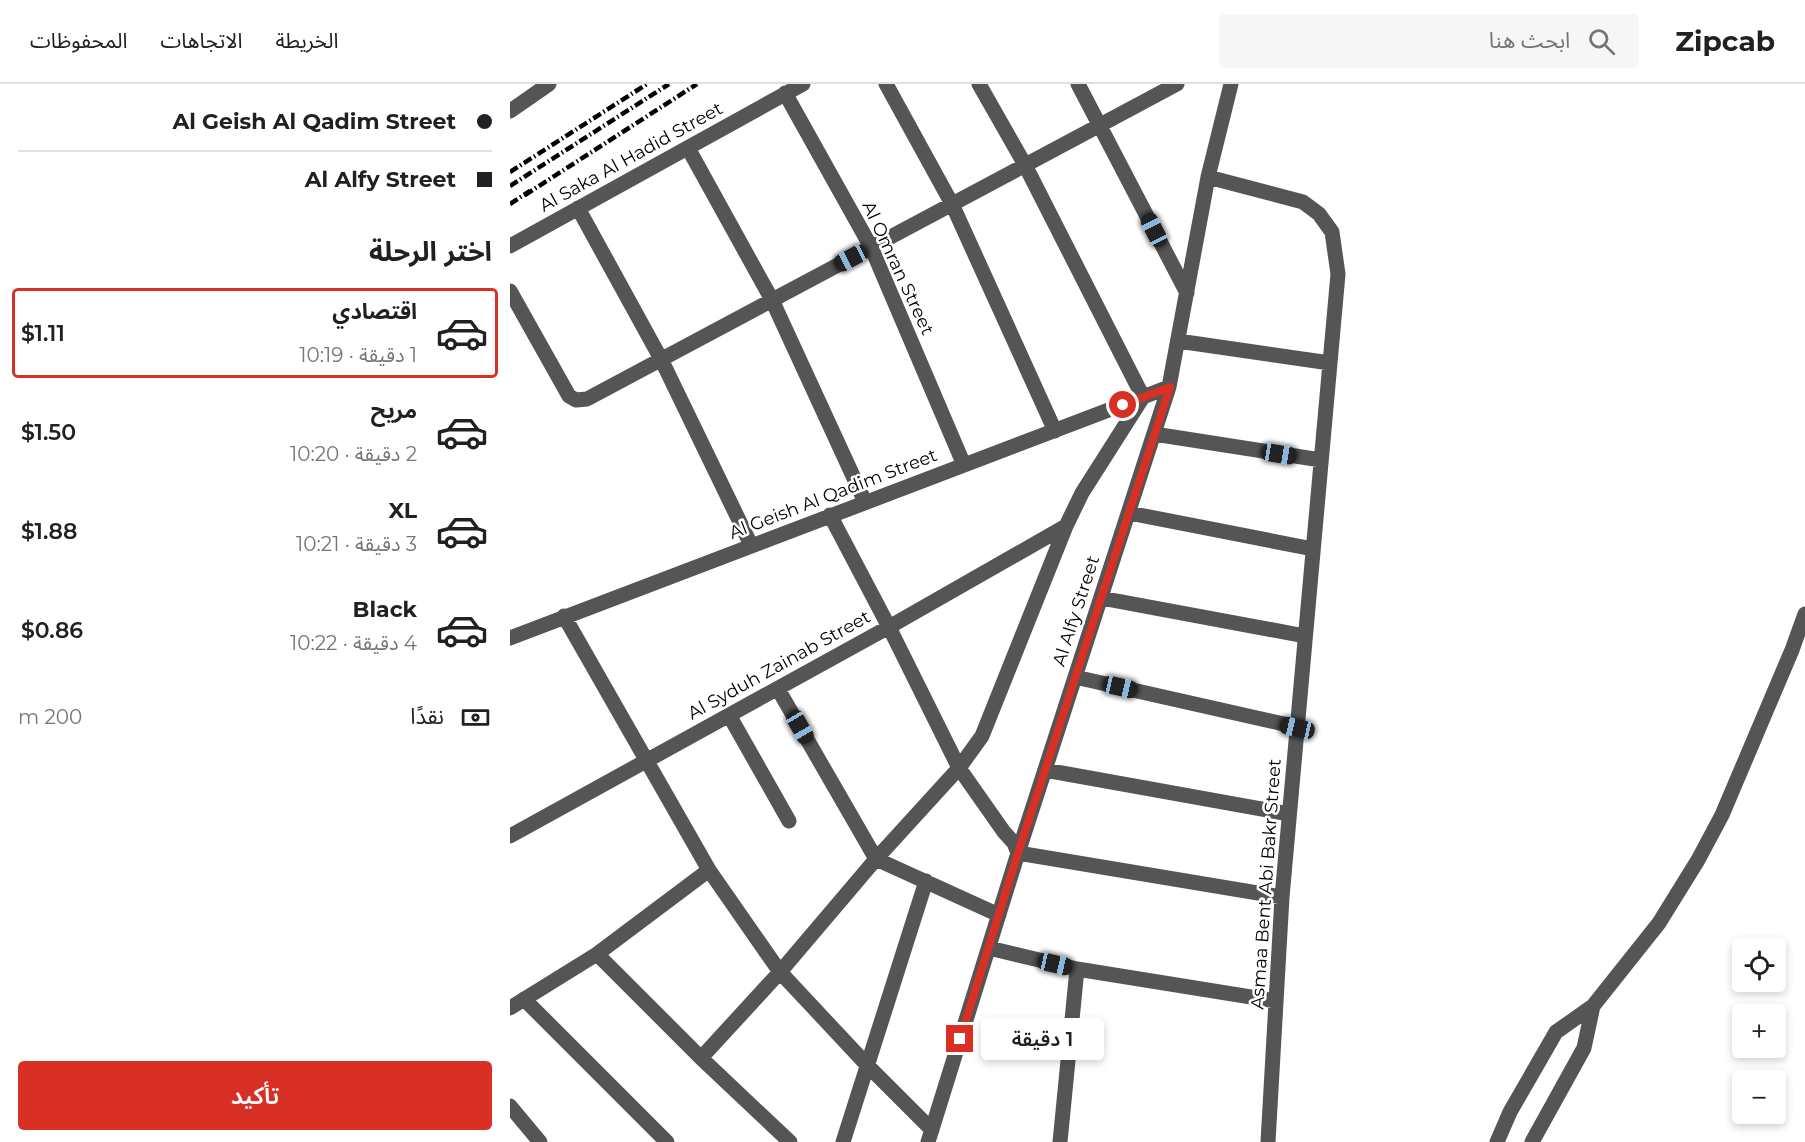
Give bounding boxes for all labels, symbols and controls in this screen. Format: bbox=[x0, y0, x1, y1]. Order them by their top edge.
search box bbox=[1219, 14, 1639, 68]
text: Zipcab bbox=[1675, 24, 1775, 58]
icon: search bbox=[1585, 25, 1618, 58]
text: ابحث هنا bbox=[1489, 27, 1570, 54]
text: المحفوظات bbox=[30, 28, 127, 53]
text: الاتجاهات bbox=[160, 28, 242, 53]
text: الخريطة bbox=[275, 28, 338, 53]
street label: Al Saka Al Hadid Street bbox=[535, 97, 727, 217]
text: Al Geish Al Qadim Street bbox=[172, 108, 456, 135]
text: Al Alfy Street bbox=[305, 166, 456, 193]
street label: Al Omran Street bbox=[857, 198, 939, 338]
car bbox=[1138, 210, 1170, 250]
text: اختر الرحلة bbox=[369, 235, 492, 268]
car bbox=[831, 242, 871, 274]
text: اقتصادي bbox=[332, 298, 417, 325]
icon: car bbox=[435, 306, 489, 360]
text: $1.11 bbox=[21, 320, 65, 347]
text: 1 دقيقة · 10:19 bbox=[299, 343, 417, 367]
route start bbox=[1109, 391, 1136, 418]
text: مريح bbox=[371, 397, 417, 424]
icon: car bbox=[435, 405, 489, 459]
text: $1.50 bbox=[21, 419, 76, 446]
text: 2 دقيقة · 10:20 bbox=[290, 442, 417, 466]
car bbox=[1260, 442, 1298, 466]
street label: Al Geish Al Qadim Street bbox=[726, 444, 940, 544]
text: XL bbox=[388, 497, 417, 524]
icon: car bbox=[435, 504, 489, 558]
text: $1.88 bbox=[21, 518, 77, 545]
text: 3 دقيقة · 10:21 bbox=[296, 532, 417, 556]
street label: Al Alfy Street bbox=[1048, 553, 1104, 669]
text: Black bbox=[353, 596, 417, 623]
icon: car bbox=[435, 603, 489, 657]
street label: Al Syduh Zainab Street bbox=[684, 606, 874, 724]
text: $0.86 bbox=[21, 617, 83, 644]
text: 4 دقيقة · 10:22 bbox=[290, 631, 417, 655]
car bbox=[1100, 674, 1140, 700]
icon: cash bbox=[459, 701, 492, 734]
text: نقدًا bbox=[410, 703, 444, 730]
text: 200 m bbox=[18, 705, 82, 729]
car bbox=[783, 707, 817, 747]
car bbox=[1277, 715, 1317, 741]
street label: Asmaa Bent Abi Bakr Street bbox=[1246, 758, 1286, 1010]
map controls bbox=[1732, 938, 1786, 1124]
button: locate bbox=[1732, 938, 1786, 992]
car bbox=[1035, 951, 1075, 977]
button: + bbox=[1732, 1004, 1786, 1058]
callout: 1 دقيقة bbox=[981, 1018, 1104, 1060]
route end bbox=[946, 1025, 973, 1052]
text: 1 دقيقة bbox=[1012, 1027, 1073, 1051]
button: تأكيد bbox=[18, 1061, 492, 1130]
button: − bbox=[1732, 1070, 1786, 1124]

